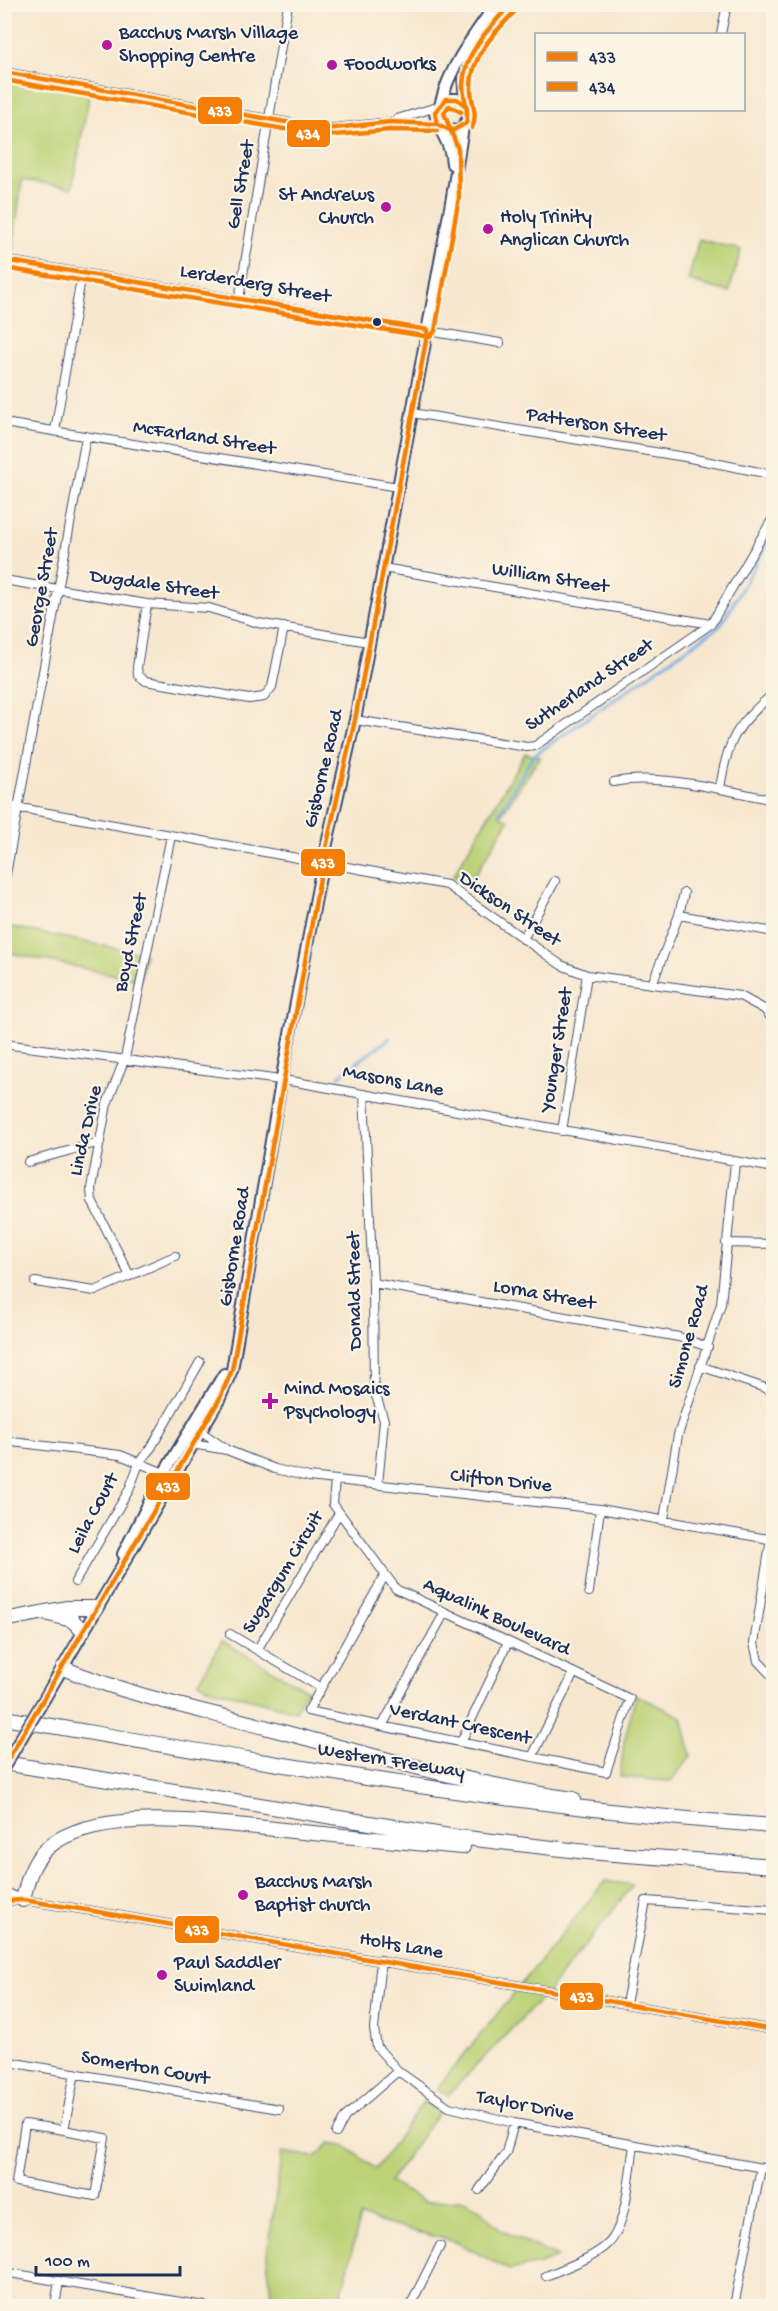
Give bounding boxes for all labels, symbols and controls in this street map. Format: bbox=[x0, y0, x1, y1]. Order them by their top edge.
place label: Bacchus Marsh Village Shopping Centre bbox=[118, 23, 299, 69]
legend bbox=[535, 33, 745, 111]
marker: Bacchus Marsh Village Shopping Centre bbox=[100, 38, 114, 52]
text: 433 bbox=[589, 49, 616, 70]
place label: Foodworks bbox=[343, 54, 437, 77]
marker: Foodworks bbox=[325, 58, 339, 72]
text: 434 bbox=[589, 79, 616, 100]
line badge: 433 bbox=[197, 96, 243, 125]
text: 433 bbox=[207, 104, 232, 123]
line badge: 434 bbox=[286, 119, 331, 148]
text: 434 bbox=[295, 127, 320, 146]
street label: Gell Street bbox=[223, 137, 261, 231]
place label: St Andrews Church bbox=[279, 185, 375, 231]
marker: St Andrews Church bbox=[379, 200, 393, 214]
place label: Holy Trinity Anglican Church bbox=[500, 207, 629, 253]
marker: Holy Trinity Anglican Church bbox=[481, 222, 495, 236]
street label: Lerderderg Street bbox=[178, 260, 334, 310]
unlabelled marker bbox=[371, 316, 383, 328]
street label: Patterson Street bbox=[523, 403, 669, 449]
street label: McFarland Street bbox=[131, 416, 279, 462]
street label: George Street bbox=[21, 525, 65, 649]
street label: William Street bbox=[490, 558, 612, 600]
street label: Dugdale Street bbox=[86, 565, 221, 607]
street label: Sutherland Street bbox=[521, 634, 660, 737]
street label: Gisborne Road bbox=[300, 705, 350, 830]
line badge: 433 bbox=[300, 848, 346, 877]
text: 433 bbox=[310, 856, 335, 875]
street label: Dickson Street bbox=[452, 866, 566, 954]
street label: Boyd Street bbox=[110, 890, 154, 995]
street label: Younger Street bbox=[537, 984, 579, 1116]
street label: Masons Lane bbox=[340, 1061, 446, 1103]
street label: Linda Drive bbox=[65, 1083, 109, 1179]
street label: Gisborne Road bbox=[215, 1183, 257, 1308]
street label: Donald Street bbox=[343, 1230, 369, 1352]
street label: Lorna Street bbox=[491, 1276, 599, 1317]
street label: Simone Road bbox=[664, 1280, 716, 1391]
place label: Mind Mosaics Psychology bbox=[283, 1379, 390, 1425]
marker: Mind Mosaics Psychology bbox=[261, 1392, 279, 1410]
street label: Clifton Drive bbox=[449, 1465, 554, 1499]
street label: Leila Court bbox=[63, 1468, 126, 1558]
line badge: 433 bbox=[145, 1472, 191, 1501]
text: 433 bbox=[155, 1480, 180, 1499]
street label: Sugargum Circuit bbox=[238, 1506, 331, 1638]
street label: Aqualink Boulevard bbox=[419, 1574, 575, 1663]
street label: Verdant Crescent bbox=[386, 1699, 535, 1752]
street label: Western Freeway bbox=[316, 1739, 466, 1785]
place label: Bacchus Marsh Baptist church bbox=[254, 1872, 373, 1918]
marker: Bacchus Marsh Baptist church bbox=[236, 1888, 250, 1902]
line badge: 433 bbox=[174, 1915, 220, 1944]
text: 433 bbox=[184, 1923, 209, 1942]
street label: Holts Lane bbox=[357, 1928, 445, 1966]
place label: Paul Saddler Swimland bbox=[173, 1953, 282, 1999]
marker: Paul Saddler Swimland bbox=[155, 1968, 169, 1982]
line badge: 433 bbox=[559, 1982, 604, 2011]
text: 433 bbox=[569, 1990, 594, 2009]
street label: Somerton Court bbox=[79, 2046, 213, 2092]
street label: Taylor Drive bbox=[473, 2086, 576, 2128]
scale bar bbox=[36, 2239, 180, 2277]
text: 100 m bbox=[44, 2252, 90, 2273]

